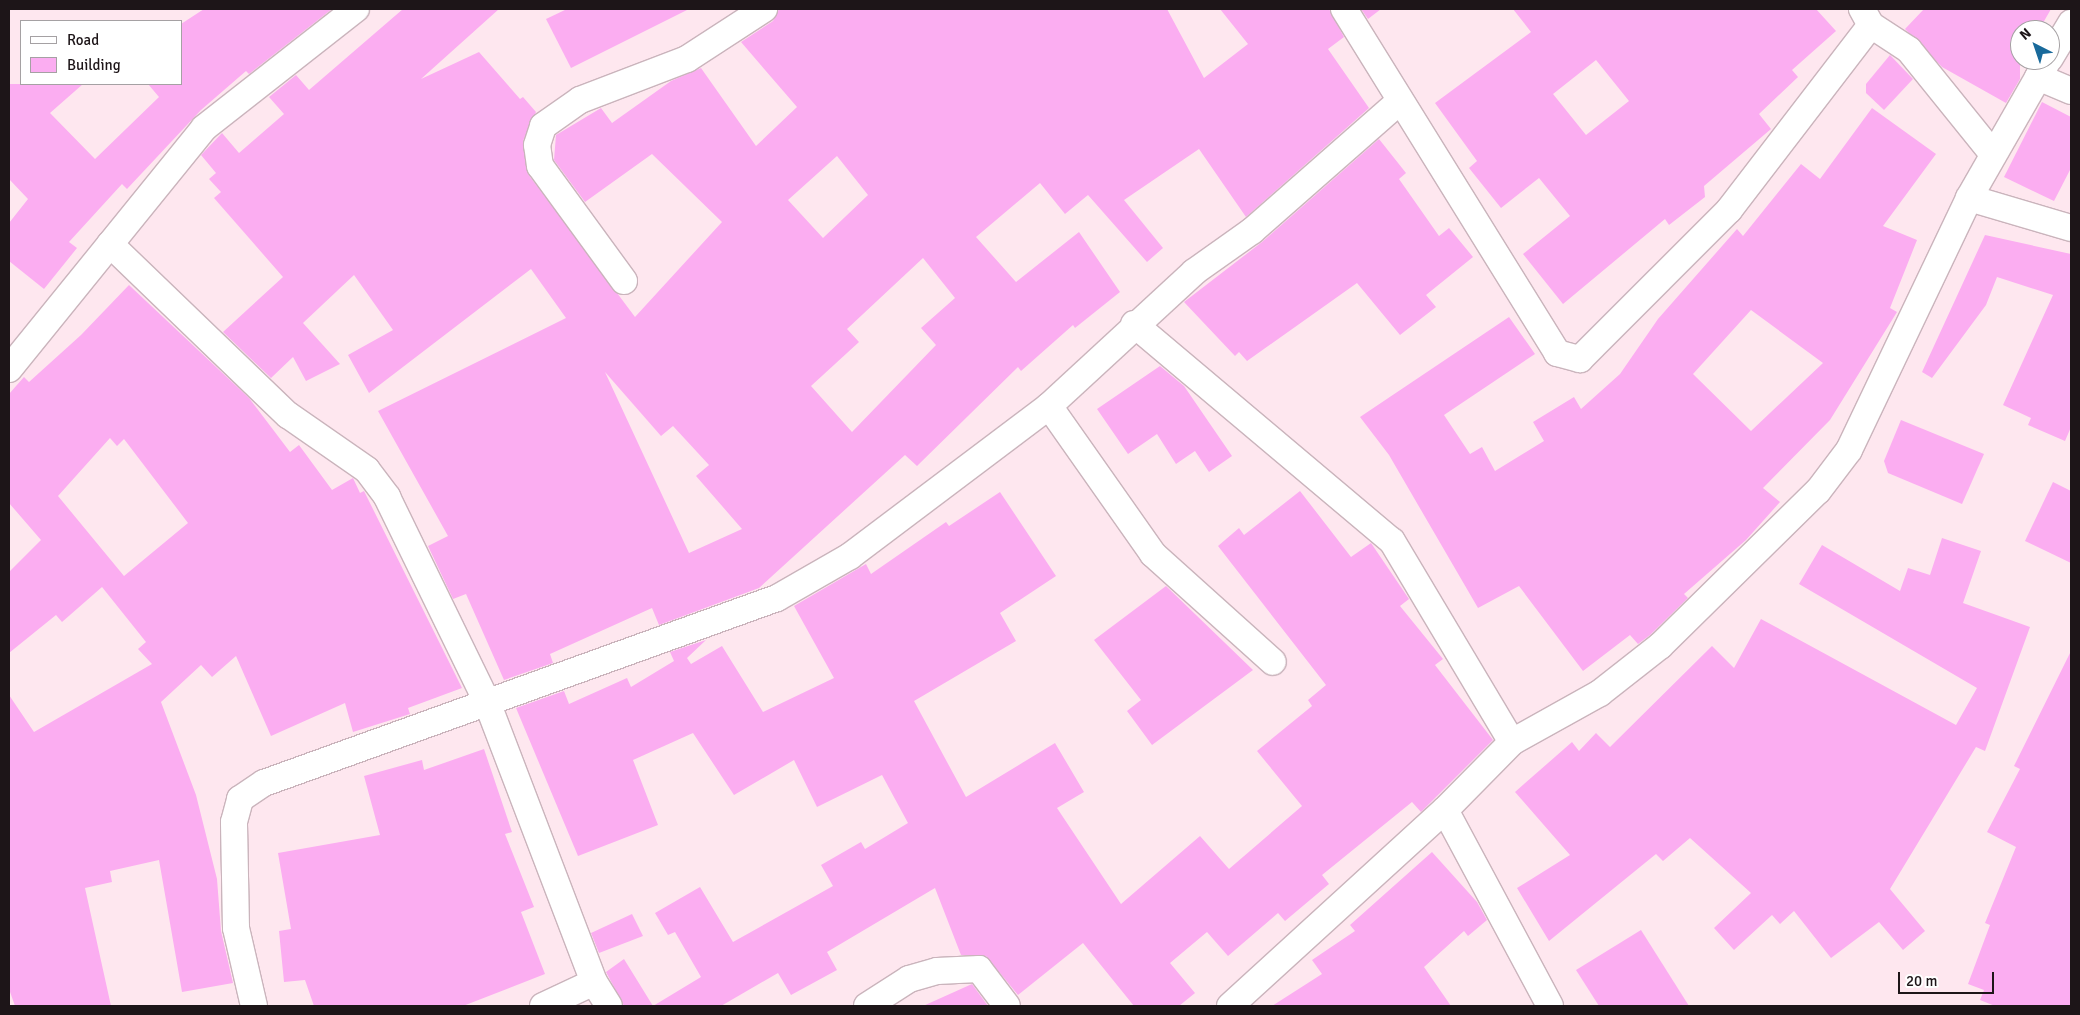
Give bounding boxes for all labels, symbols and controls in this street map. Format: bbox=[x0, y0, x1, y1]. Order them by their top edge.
legend bbox=[20, 20, 182, 85]
north arrow bbox=[2010, 20, 2060, 70]
text: N bbox=[2016, 24, 2035, 44]
text: Road bbox=[67, 31, 99, 49]
text: Building bbox=[67, 56, 121, 74]
scale bar bbox=[1900, 962, 1996, 994]
text: 20 m bbox=[1906, 972, 1937, 990]

